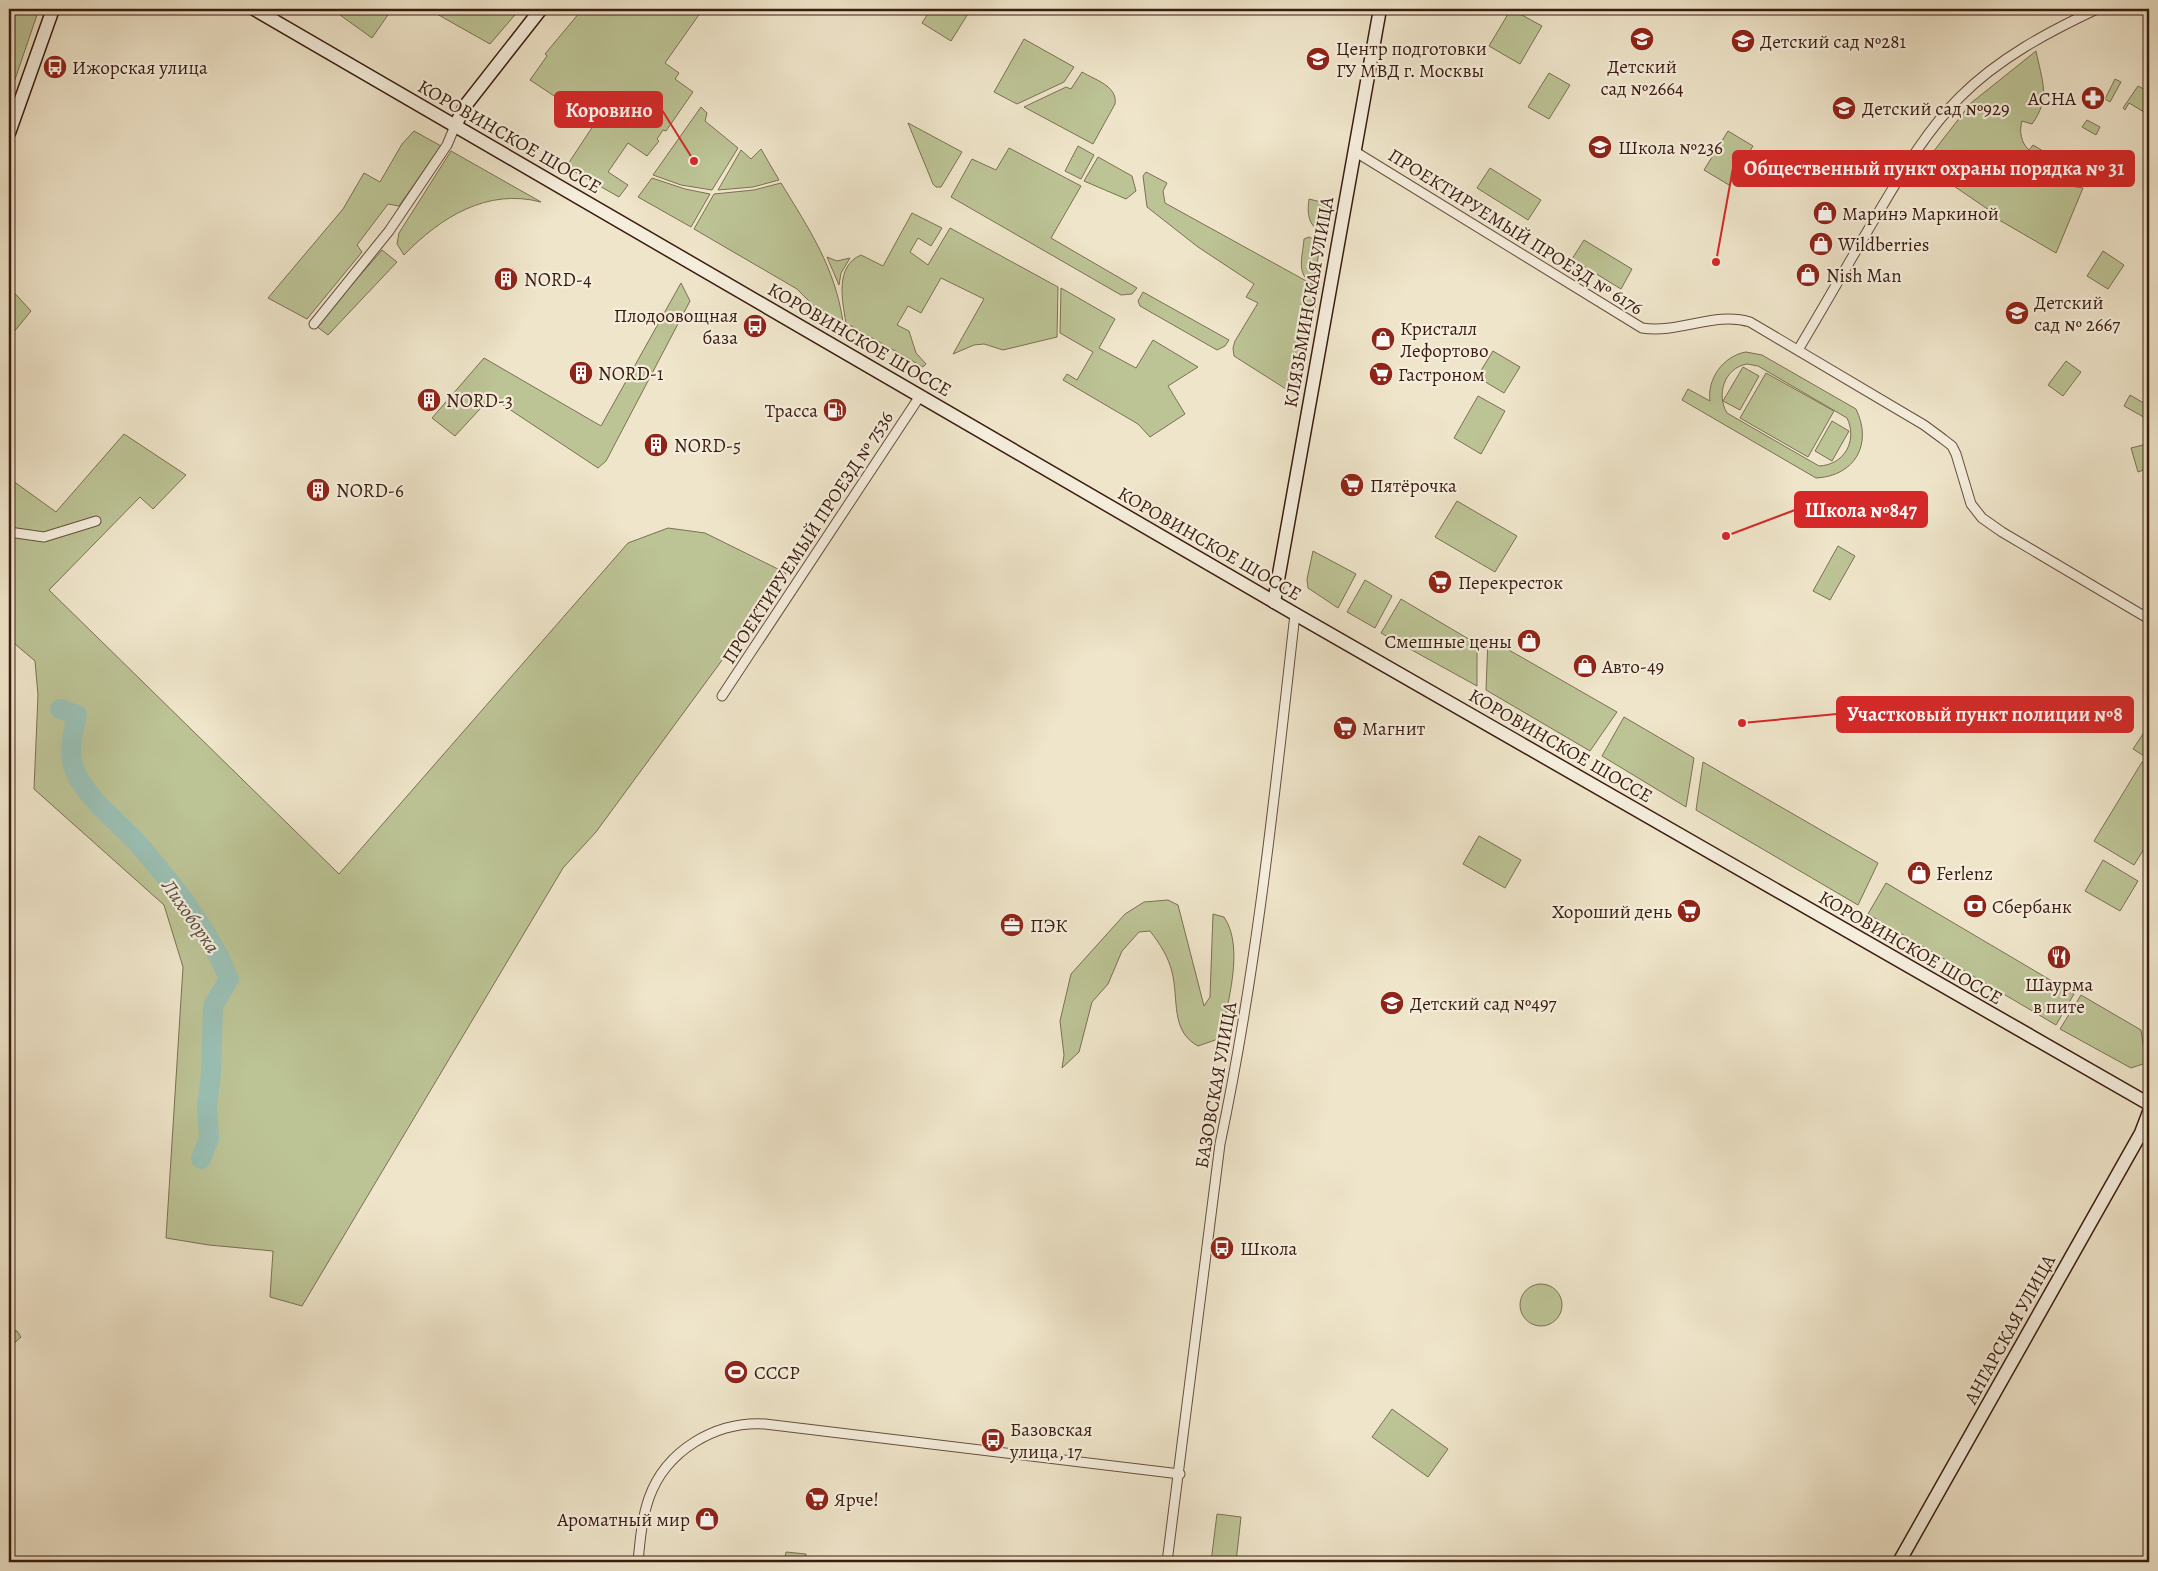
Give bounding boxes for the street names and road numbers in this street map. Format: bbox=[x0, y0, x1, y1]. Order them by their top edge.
street label: КОРОВИНСКОЕ ШОССЕ bbox=[413, 73, 606, 200]
street label: ПРОЕКТИРУЕМЫЙ ПРОЕЗД № 6176 bbox=[1383, 142, 1648, 321]
street label: КЛЯЗЬМИНСКАЯ УЛИЦА bbox=[1278, 194, 1340, 410]
street label: КОРОВИНСКОЕ ШОССЕ bbox=[763, 276, 956, 403]
street label: ПРОЕКТИРУЕМЫЙ ПРОЕЗД № 7536 bbox=[716, 406, 900, 669]
street label: КОРОВИНСКОЕ ШОССЕ bbox=[1113, 480, 1306, 607]
street label: КОРОВИНСКОЕ ШОССЕ bbox=[1464, 682, 1657, 809]
street label: КОРОВИНСКОЕ ШОССЕ bbox=[1814, 884, 2007, 1011]
street label: БАЗОВСКАЯ УЛИЦА bbox=[1189, 999, 1244, 1170]
street label: АНГАРСКАЯ УЛИЦА bbox=[1958, 1249, 2062, 1410]

